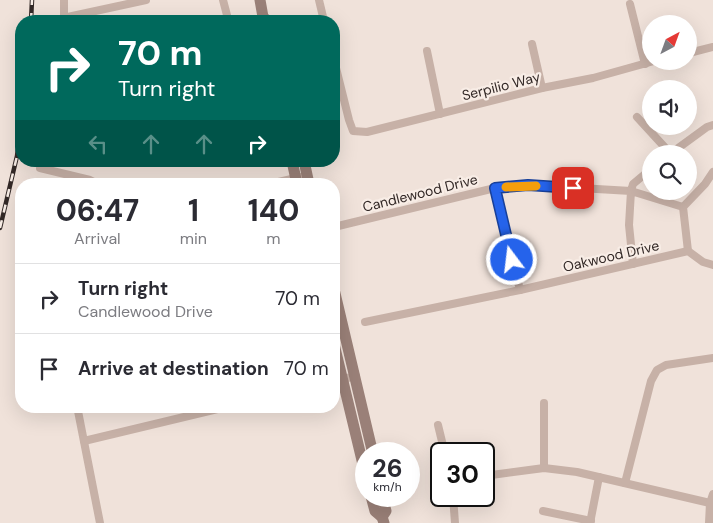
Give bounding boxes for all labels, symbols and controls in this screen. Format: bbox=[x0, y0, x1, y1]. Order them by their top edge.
north arrow bbox=[642, 15, 698, 70]
map controls bbox=[642, 15, 697, 200]
text: 70 m bbox=[118, 30, 202, 76]
icon: right bbox=[35, 35, 100, 100]
street label: Serpilio Way bbox=[460, 68, 542, 104]
text: Turn right bbox=[118, 74, 215, 103]
button: sound bbox=[642, 80, 697, 135]
icon: left bbox=[84, 130, 112, 158]
icon: ahead bbox=[137, 130, 165, 158]
icon: ahead bbox=[190, 130, 218, 158]
icon: right bbox=[243, 130, 271, 158]
button: search bbox=[642, 145, 697, 200]
pin bbox=[552, 167, 594, 209]
street label: Candlewood Drive bbox=[361, 170, 479, 216]
icon: arrive bbox=[559, 174, 587, 202]
text: 06:47 bbox=[56, 191, 139, 230]
text: 1 bbox=[188, 191, 199, 230]
text: 140 bbox=[248, 191, 299, 230]
text: Arrival bbox=[74, 228, 121, 249]
text: min bbox=[180, 228, 207, 249]
text: m bbox=[266, 228, 281, 249]
position arrow bbox=[485, 233, 537, 285]
street label: Oakwood Drive bbox=[561, 236, 661, 276]
text: Turn right bbox=[78, 276, 168, 301]
icon: right bbox=[35, 285, 63, 313]
text: 70 m bbox=[275, 286, 320, 311]
text: Candlewood Drive bbox=[78, 301, 213, 322]
icon: arrive bbox=[35, 355, 63, 383]
text: Arrive at destination bbox=[78, 356, 269, 381]
text: 70 m bbox=[284, 356, 329, 381]
speed limit sign: 30 bbox=[430, 442, 495, 507]
text: 26 bbox=[372, 452, 403, 485]
text: km/h bbox=[373, 479, 402, 495]

